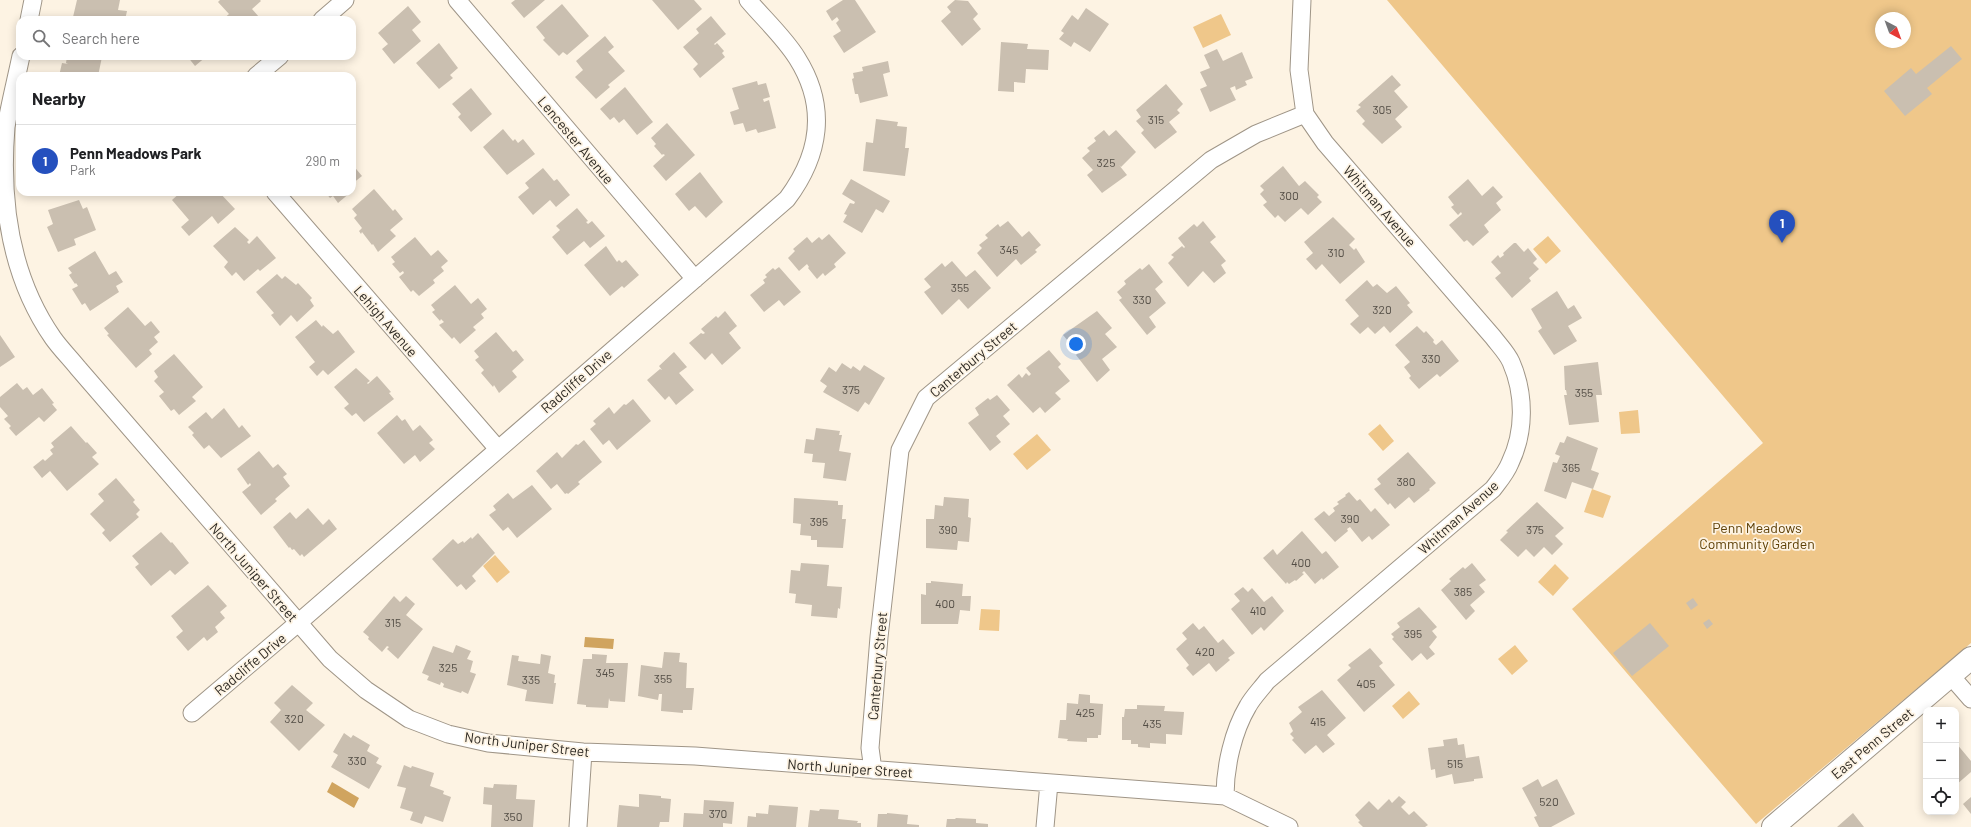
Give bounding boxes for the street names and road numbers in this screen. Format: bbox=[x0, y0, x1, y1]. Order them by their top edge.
street label: Lencester Avenue bbox=[534, 93, 618, 187]
street label: Whitman Avenue bbox=[1340, 162, 1420, 250]
street label: Lehigh Avenue bbox=[350, 282, 422, 360]
street label: Canterbury Street bbox=[926, 318, 1020, 400]
street label: Radcliffe Drive bbox=[537, 346, 615, 416]
street label: Whitman Avenue bbox=[1414, 477, 1502, 557]
street label: North Juniper Street bbox=[206, 519, 302, 625]
street label: Canterbury Street bbox=[864, 611, 890, 721]
street label: Radcliffe Drive bbox=[211, 629, 289, 699]
street label: East Penn Street bbox=[1828, 704, 1916, 782]
street label: North Juniper Street bbox=[464, 728, 590, 760]
street label: North Juniper Street bbox=[787, 755, 913, 781]

